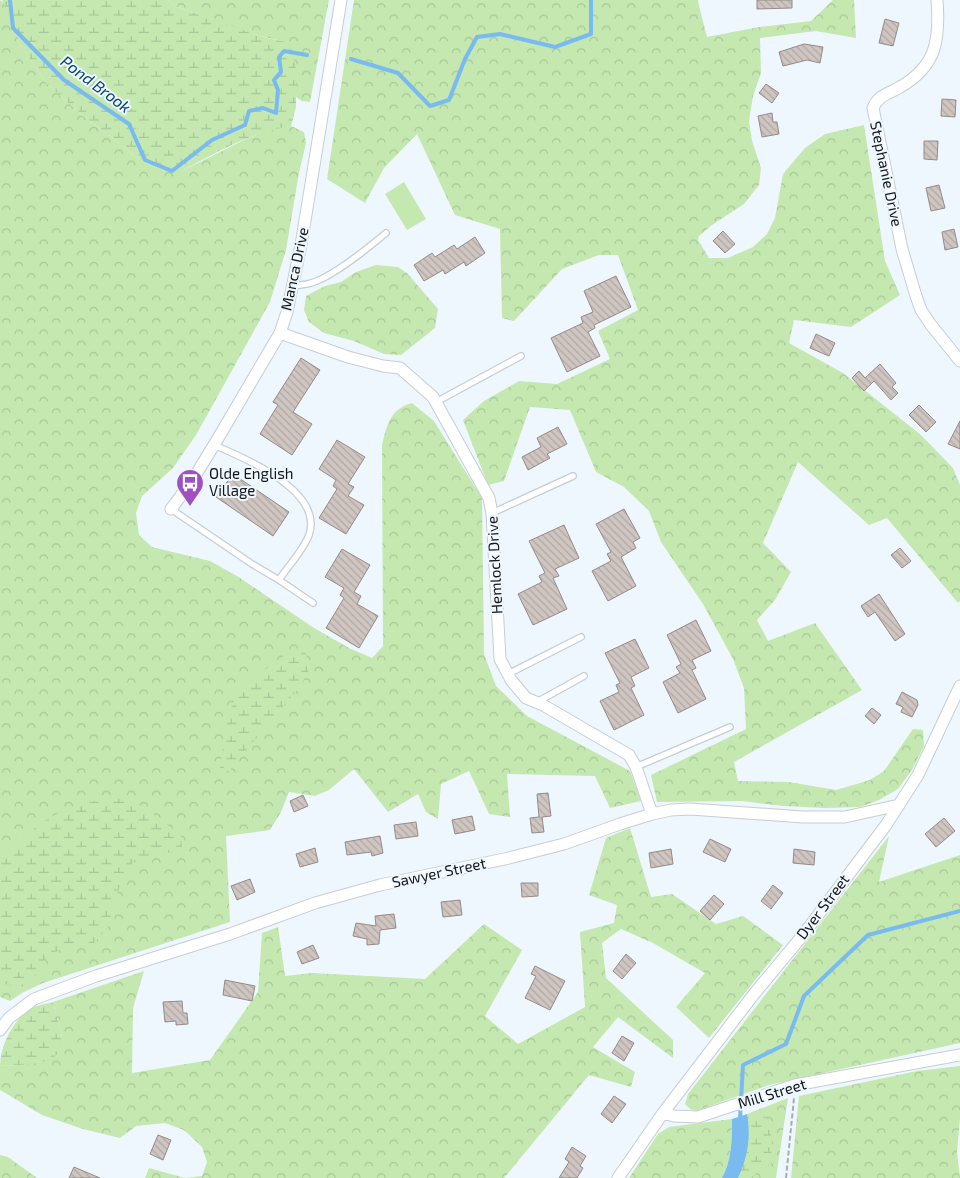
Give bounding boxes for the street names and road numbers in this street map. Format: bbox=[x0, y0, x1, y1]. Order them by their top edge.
street label: Stephanie Drive bbox=[867, 119, 907, 228]
street label: Manca Drive bbox=[276, 226, 312, 312]
street label: Hemlock Drive bbox=[482, 516, 506, 614]
street label: Sawyer Street bbox=[390, 853, 488, 891]
street label: Dyer Street bbox=[792, 870, 853, 942]
street label: Mill Street bbox=[735, 1074, 808, 1112]

